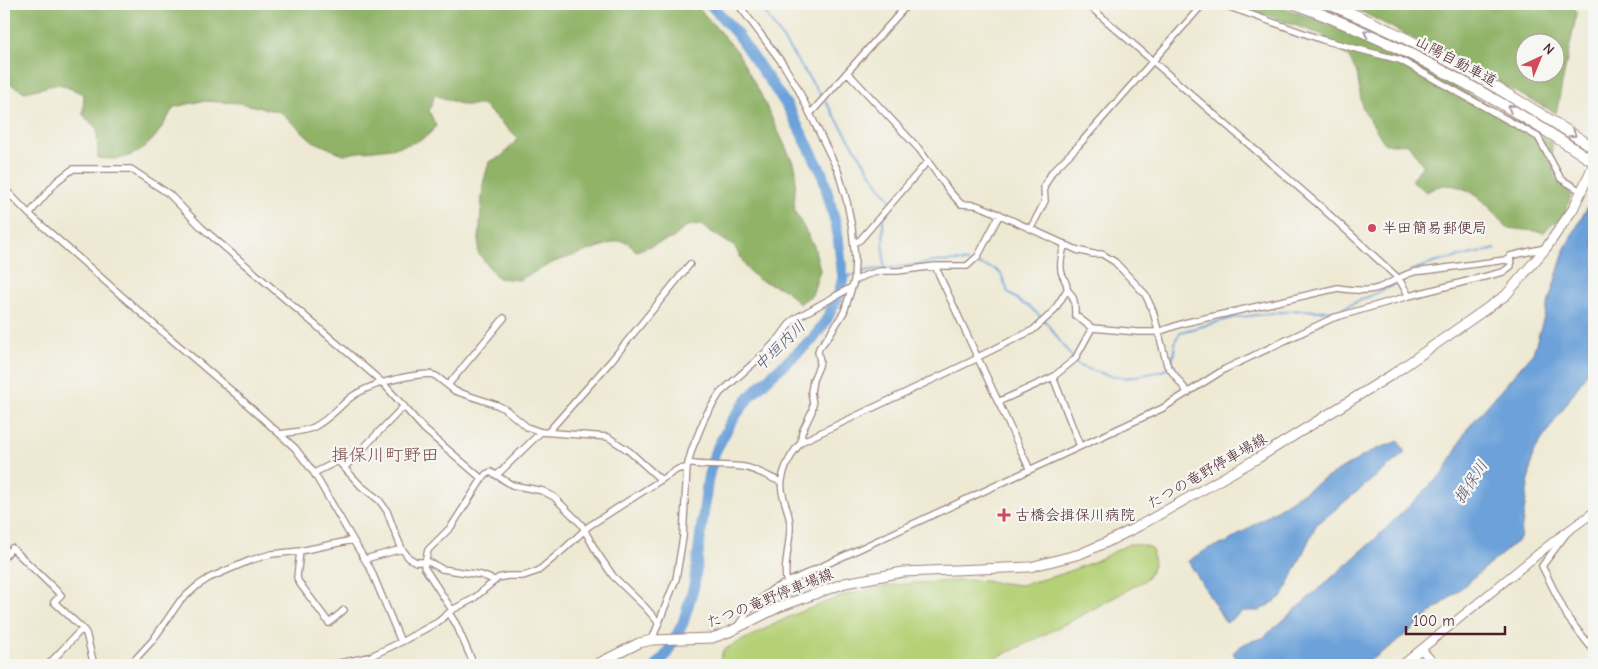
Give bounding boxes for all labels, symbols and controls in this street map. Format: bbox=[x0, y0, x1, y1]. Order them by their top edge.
one-way arrow bbox=[1363, 29, 1372, 40]
street label: 山陽自動車道 bbox=[1412, 32, 1500, 90]
north arrow bbox=[1516, 32, 1566, 82]
text: N bbox=[1539, 40, 1558, 58]
one-way arrow bbox=[1507, 105, 1516, 115]
one-way arrow bbox=[1567, 128, 1577, 137]
place label: 半田簡易郵便局 bbox=[1382, 219, 1487, 237]
marker: 半田簡易郵便局 bbox=[1366, 222, 1378, 234]
water label: 中垣内川 bbox=[751, 317, 809, 375]
street label: たつの竜野停車場線 bbox=[1144, 429, 1270, 513]
district label: 揖保川町野田 bbox=[331, 445, 439, 466]
water label: 揖保川 bbox=[1450, 457, 1492, 507]
place label: 古橋会揖保川病院 bbox=[1015, 506, 1135, 524]
marker: 古橋会揖保川病院 bbox=[997, 508, 1011, 522]
street label: たつの竜野停車場線 bbox=[704, 564, 836, 632]
scale bar bbox=[1406, 604, 1504, 636]
text: 100 m bbox=[1413, 612, 1455, 630]

